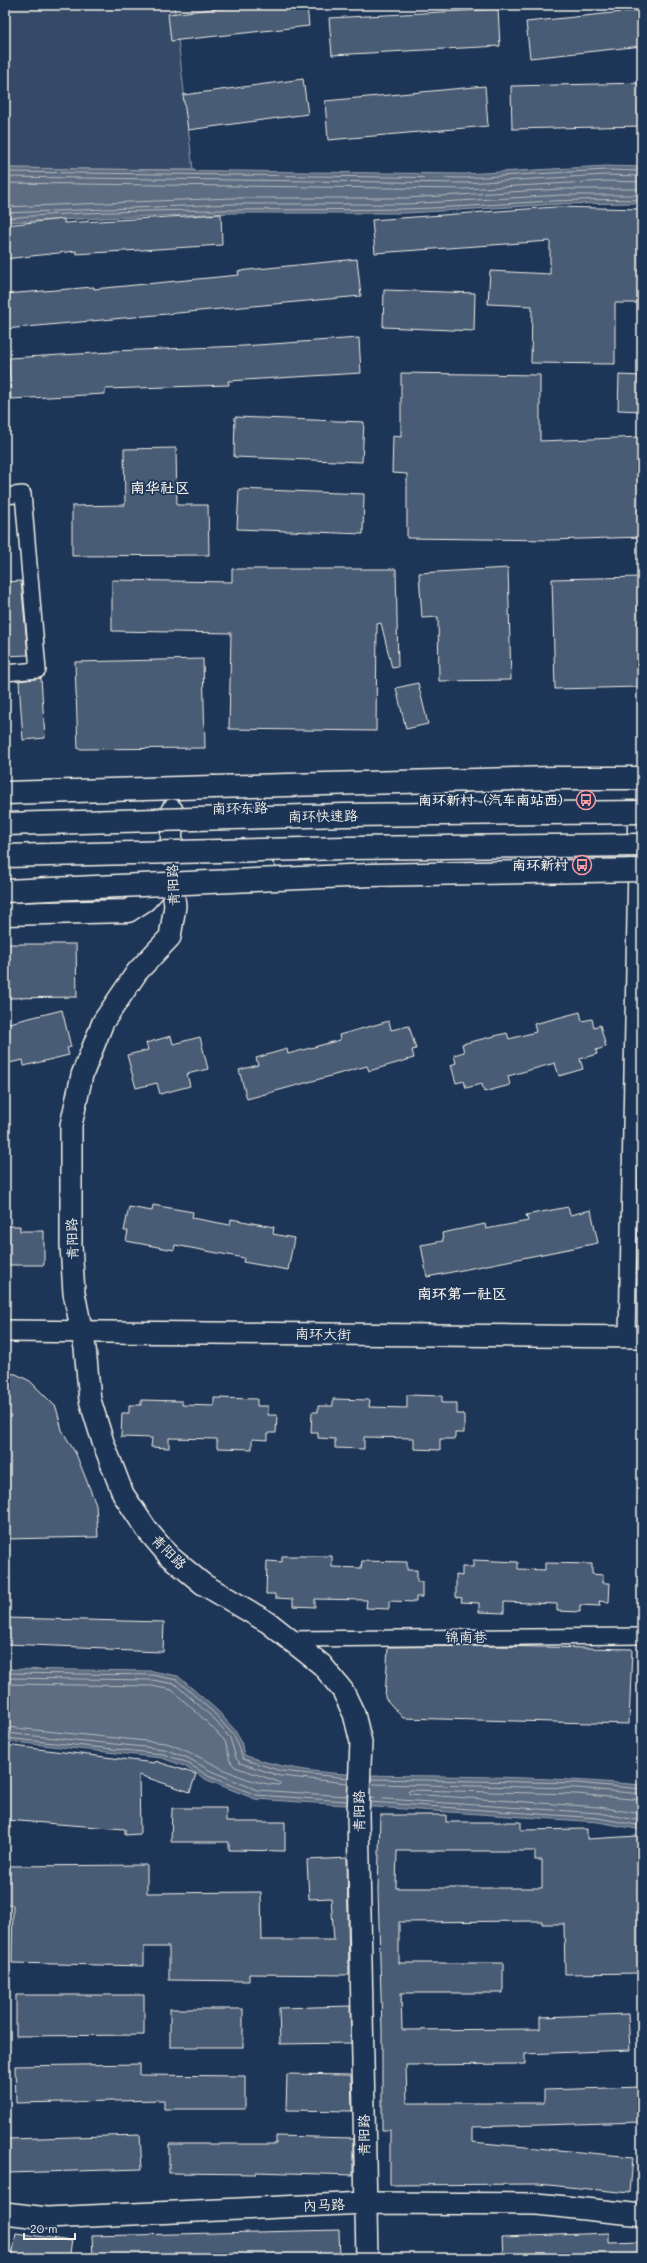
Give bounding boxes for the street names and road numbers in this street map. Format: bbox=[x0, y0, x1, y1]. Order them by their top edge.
street label: 南环东路 bbox=[212, 798, 268, 817]
street label: 南环快速路 bbox=[288, 805, 358, 826]
street label: 青阳路 bbox=[162, 864, 183, 906]
street label: 青阳路 bbox=[61, 1218, 82, 1260]
street label: 南环大街 bbox=[295, 1324, 351, 1343]
street label: 青阳路 bbox=[148, 1530, 191, 1573]
street label: 锦南巷 bbox=[445, 1627, 488, 1646]
street label: 青阳路 bbox=[349, 1790, 368, 1832]
street label: 青阳路 bbox=[354, 2114, 373, 2156]
street label: 内马路 bbox=[303, 2194, 345, 2215]

